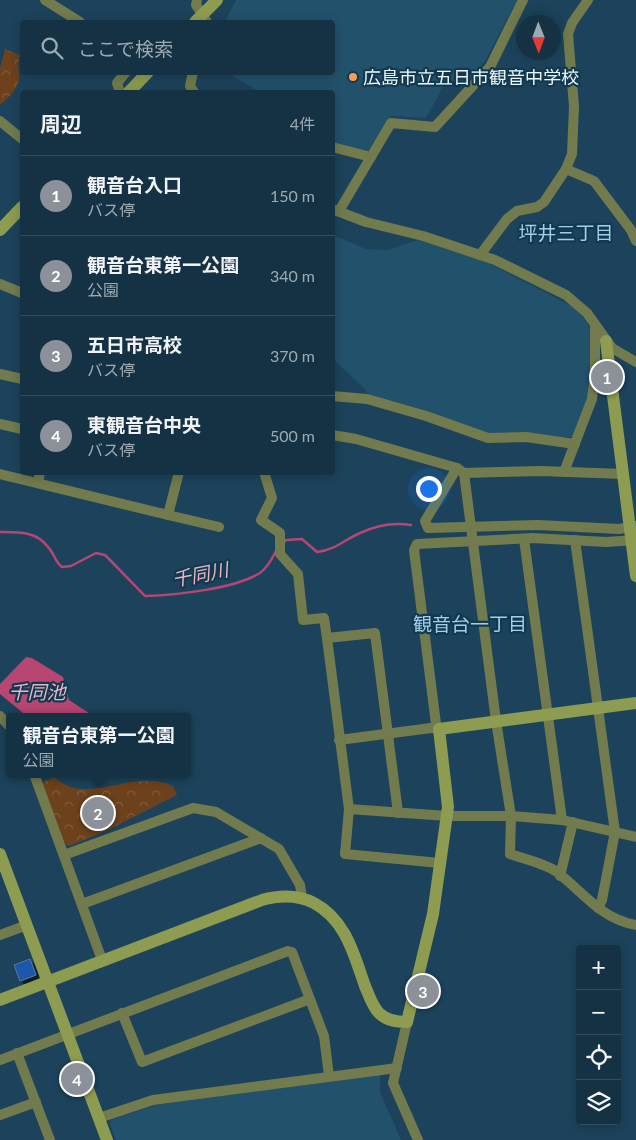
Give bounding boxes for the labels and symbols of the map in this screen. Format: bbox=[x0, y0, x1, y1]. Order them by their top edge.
north arrow bbox=[516, 15, 561, 60]
place label: 広島市立五日市観音中学校 bbox=[363, 66, 579, 88]
marker: 広島市立五日市観音中学校 bbox=[347, 71, 359, 83]
district label: 坪井三丁目 bbox=[518, 221, 614, 244]
pin: 1 bbox=[591, 358, 623, 396]
your location bbox=[416, 476, 442, 502]
water label: 千同川 bbox=[170, 557, 232, 591]
district label: 観音台一丁目 bbox=[413, 612, 527, 635]
water label: 千同池 bbox=[8, 680, 67, 703]
pin: 2 bbox=[82, 794, 114, 832]
pin: 3 bbox=[407, 972, 439, 1010]
pin: 4 bbox=[61, 1060, 93, 1098]

